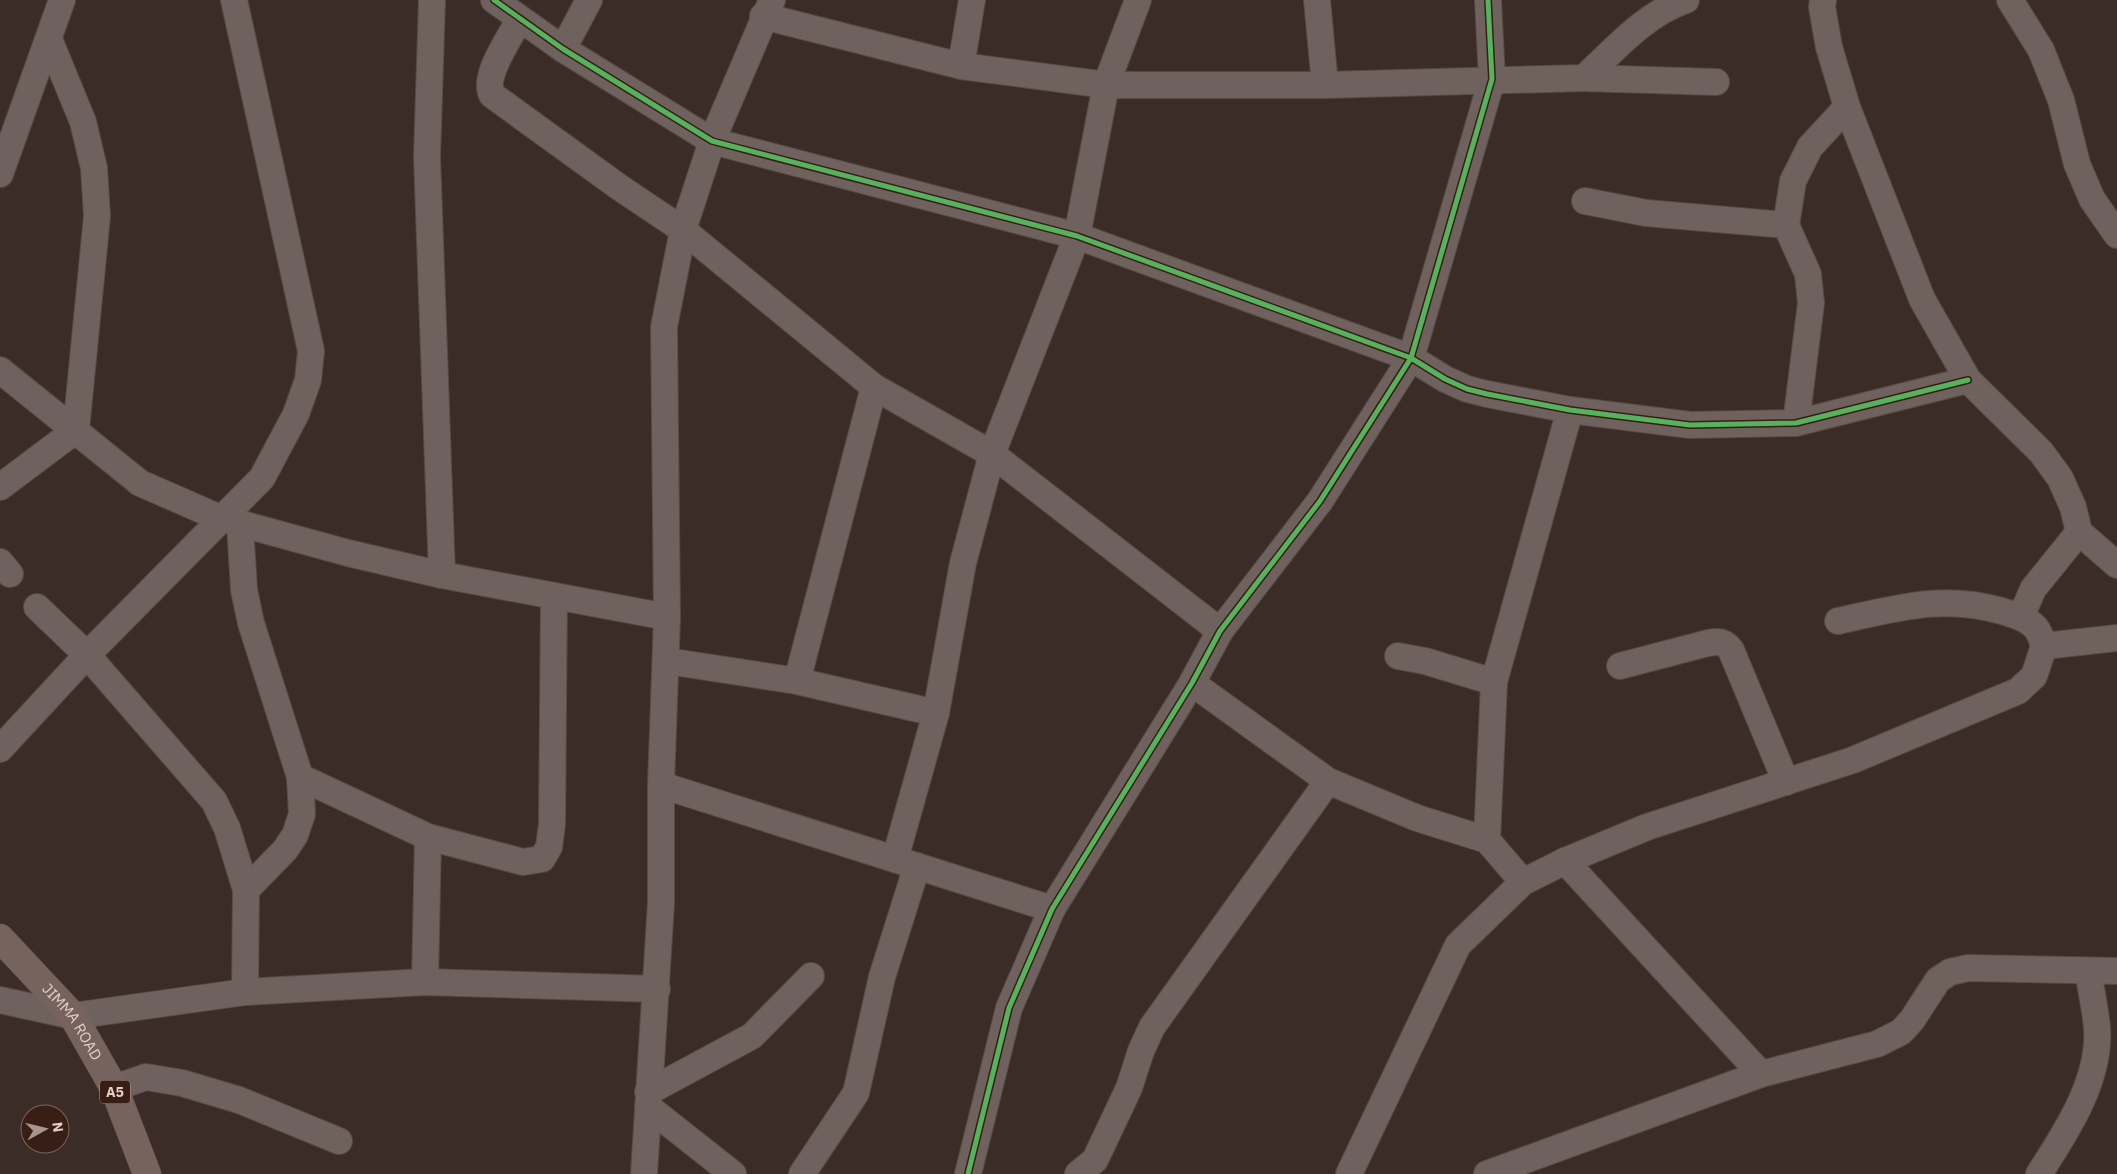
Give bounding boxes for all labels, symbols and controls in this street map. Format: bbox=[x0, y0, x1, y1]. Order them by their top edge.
street label: JIMMA ROAD bbox=[38, 979, 106, 1064]
road number: A5 bbox=[100, 1080, 130, 1104]
north arrow bbox=[20, 1104, 70, 1154]
text: N bbox=[48, 1121, 67, 1133]

